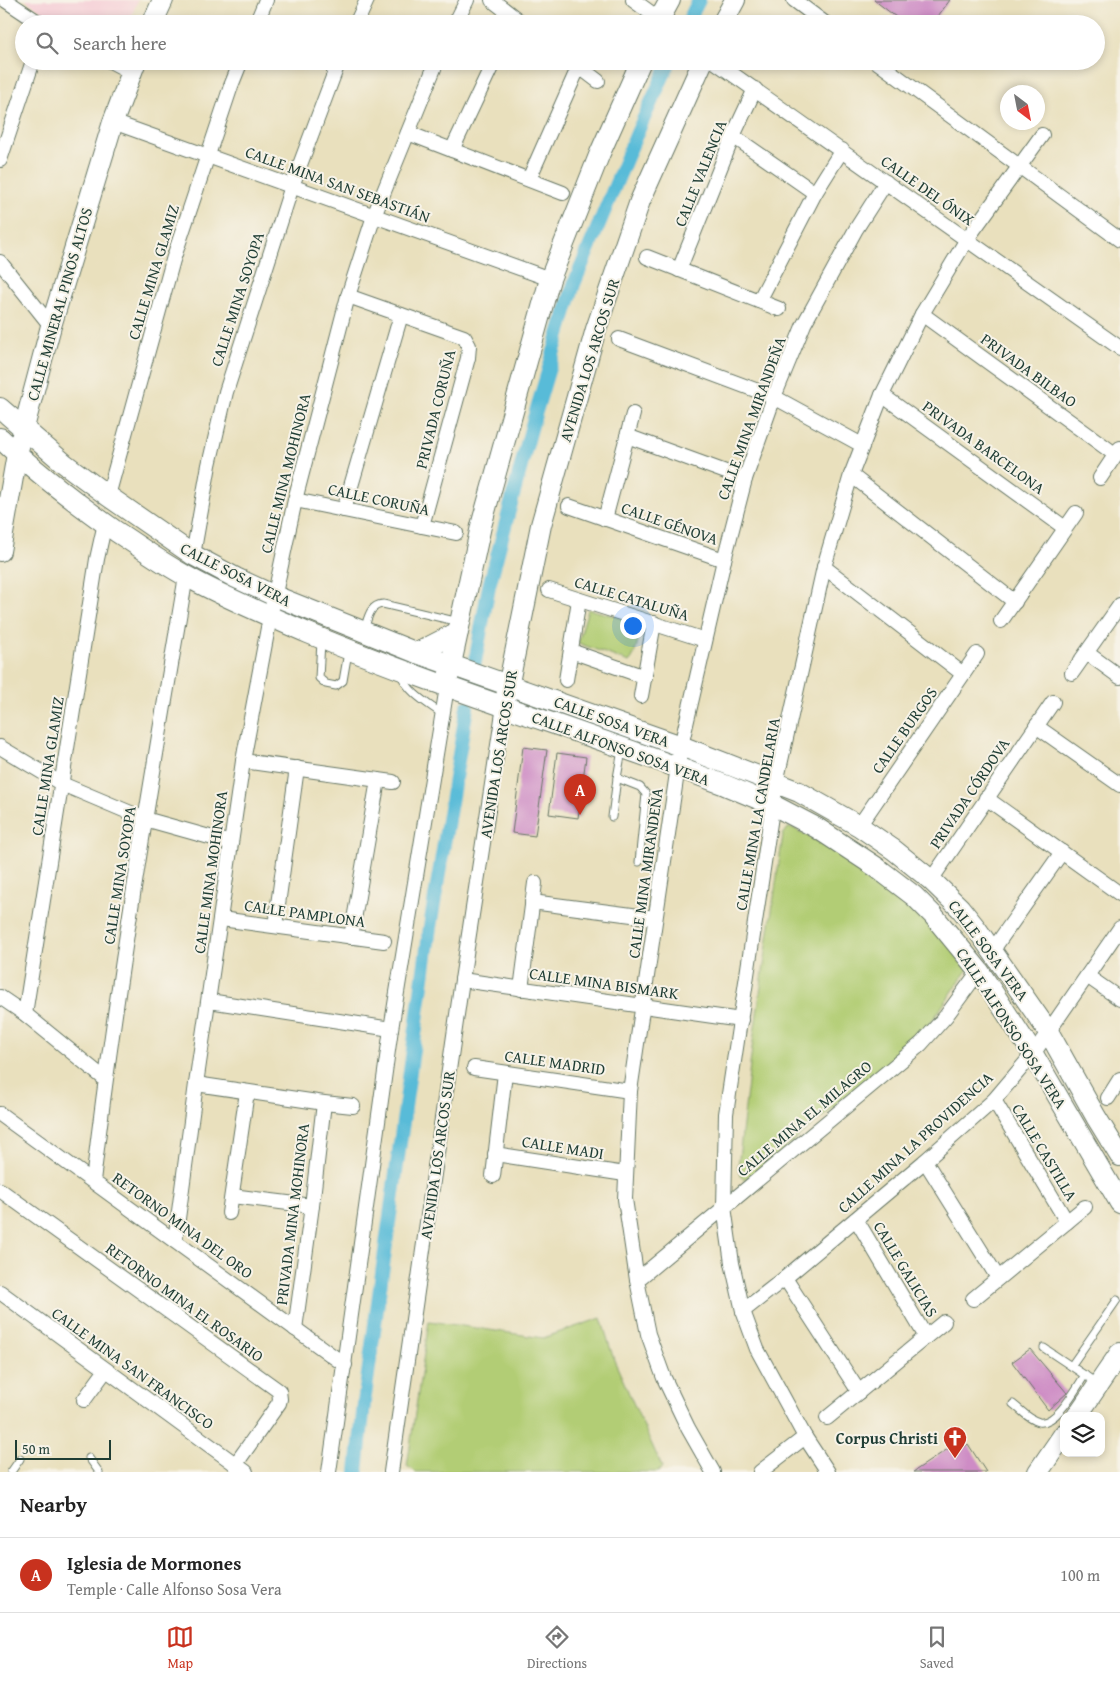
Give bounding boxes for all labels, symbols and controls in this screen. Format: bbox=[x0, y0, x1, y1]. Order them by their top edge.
search box bbox=[15, 15, 1105, 70]
icon: search bbox=[33, 29, 61, 57]
text: Search here bbox=[73, 29, 167, 57]
north arrow bbox=[1000, 85, 1045, 130]
street label: CALLE VALENCIA bbox=[668, 116, 732, 230]
street label: CALLE MINA SAN SEBASTIÁN bbox=[242, 139, 434, 229]
street label: CALLE DEL ÓNIX bbox=[876, 149, 980, 231]
street label: CALLE MINA GLAMIZ bbox=[121, 201, 185, 343]
street label: CALLE MINERAL PINOS ALTOS bbox=[20, 204, 98, 403]
street label: CALLE MINA SOYOPA bbox=[204, 228, 270, 369]
street label: AVENIDA LOS ARCOS SUR bbox=[553, 274, 626, 445]
street label: PRIVADA BILBAO bbox=[976, 327, 1082, 413]
street label: CALLE MINA MIRANDEÑA bbox=[710, 333, 792, 503]
street label: PRIVADA CORUÑA bbox=[409, 347, 461, 471]
street label: CALLE MINA MOHINORA bbox=[253, 390, 317, 556]
street label: PRIVADA BARCELONA bbox=[918, 394, 1050, 500]
street label: CALLE CORUÑA bbox=[326, 477, 432, 522]
street label: CALLE GÉNOVA bbox=[618, 495, 722, 551]
street label: CALLE SOSA VERA bbox=[177, 536, 296, 612]
street label: CALLE CATALUÑA bbox=[572, 569, 692, 627]
your location bbox=[620, 613, 646, 639]
street label: AVENIDA LOS ARCOS SUR bbox=[473, 667, 523, 840]
street label: CALLE BURGOS bbox=[865, 682, 943, 778]
street label: CALLE SOSA VERA bbox=[551, 689, 673, 753]
street label: CALLE MINA GLAMIZ bbox=[24, 695, 70, 837]
street label: CALLE ALFONSO SOSA VERA bbox=[530, 707, 712, 789]
street label: CALLE MINA LA CANDELARIA bbox=[728, 715, 786, 912]
street label: PRIVADA CÓRDOVA bbox=[923, 733, 1015, 853]
pin: A bbox=[564, 774, 596, 815]
street label: CALLE MINA MIRANDEÑA bbox=[621, 786, 669, 960]
street label: CALLE MINA MOHINORA bbox=[187, 789, 233, 955]
street label: CALLE MINA SOYOPA bbox=[96, 804, 142, 946]
street label: CALLE PAMPLONA bbox=[243, 893, 367, 933]
street label: CALLE SOSA VERA bbox=[943, 894, 1035, 1006]
street label: CALLE ALFONSO SOSA VERA bbox=[951, 943, 1073, 1114]
street label: CALLE MINA BISMARK bbox=[528, 961, 681, 1005]
street label: CALLE MADRID bbox=[503, 1043, 607, 1081]
street label: CALLE MINA EL MILAGRO bbox=[731, 1054, 877, 1182]
street label: CALLE MINA LA PROVIDENCIA bbox=[832, 1065, 998, 1218]
street label: AVENIDA LOS ARCOS SUR bbox=[413, 1068, 461, 1241]
street label: CALLE CASTILLA bbox=[1006, 1099, 1084, 1206]
street label: PRIVADA MINA MOHINORA bbox=[269, 1121, 315, 1306]
street label: CALLE MADI bbox=[520, 1129, 606, 1165]
street label: RETORNO MINA DEL ORO bbox=[108, 1166, 258, 1284]
street label: CALLE GALICIAS bbox=[868, 1216, 944, 1322]
street label: RETORNO MINA EL ROSARIO bbox=[101, 1236, 269, 1368]
street label: CALLE MINA SAN FRANCISCO bbox=[47, 1301, 219, 1435]
map controls bbox=[1060, 1412, 1105, 1457]
button: layers bbox=[1060, 1412, 1105, 1457]
church icon: Corpus Christi bbox=[942, 1425, 968, 1459]
place label: Corpus Christi bbox=[836, 1426, 938, 1450]
scale bar bbox=[15, 1437, 111, 1460]
text: 50 m bbox=[22, 1439, 50, 1459]
text: Nearby bbox=[20, 1489, 87, 1520]
text: Iglesia de Mormones bbox=[67, 1549, 241, 1577]
text: A bbox=[31, 1563, 41, 1587]
text: 100 m bbox=[1060, 1563, 1100, 1587]
text: Temple · Calle Alfonso Sosa Vera bbox=[67, 1577, 282, 1601]
tab: Map bbox=[166, 1623, 194, 1673]
tab: Directions bbox=[527, 1623, 587, 1673]
tab: Saved bbox=[920, 1623, 954, 1673]

